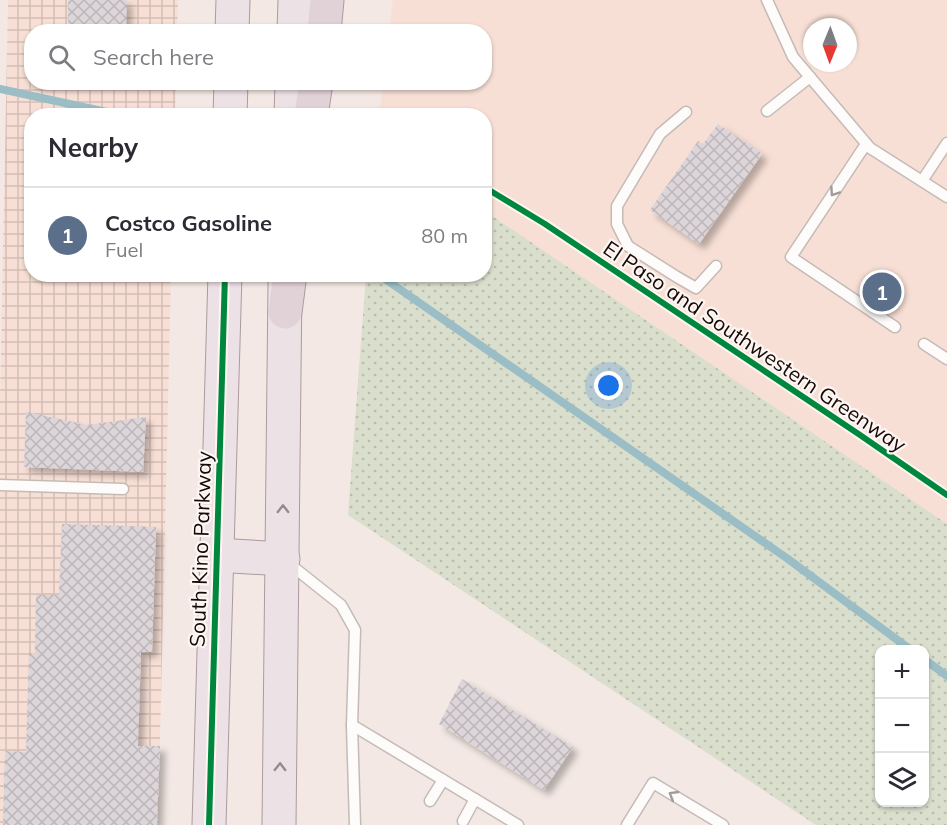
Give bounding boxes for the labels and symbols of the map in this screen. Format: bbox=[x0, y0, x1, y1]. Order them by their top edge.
north arrow bbox=[803, 18, 857, 72]
one-way arrow bbox=[830, 186, 841, 197]
street label: El Paso and Southwestern Greenway bbox=[599, 235, 911, 457]
pin: 1 bbox=[862, 270, 902, 314]
your location bbox=[594, 371, 623, 400]
street label: South Kino Parkway bbox=[184, 451, 216, 647]
one-way arrow bbox=[277, 504, 289, 513]
one-way arrow bbox=[274, 762, 286, 771]
one-way arrow bbox=[669, 791, 679, 802]

